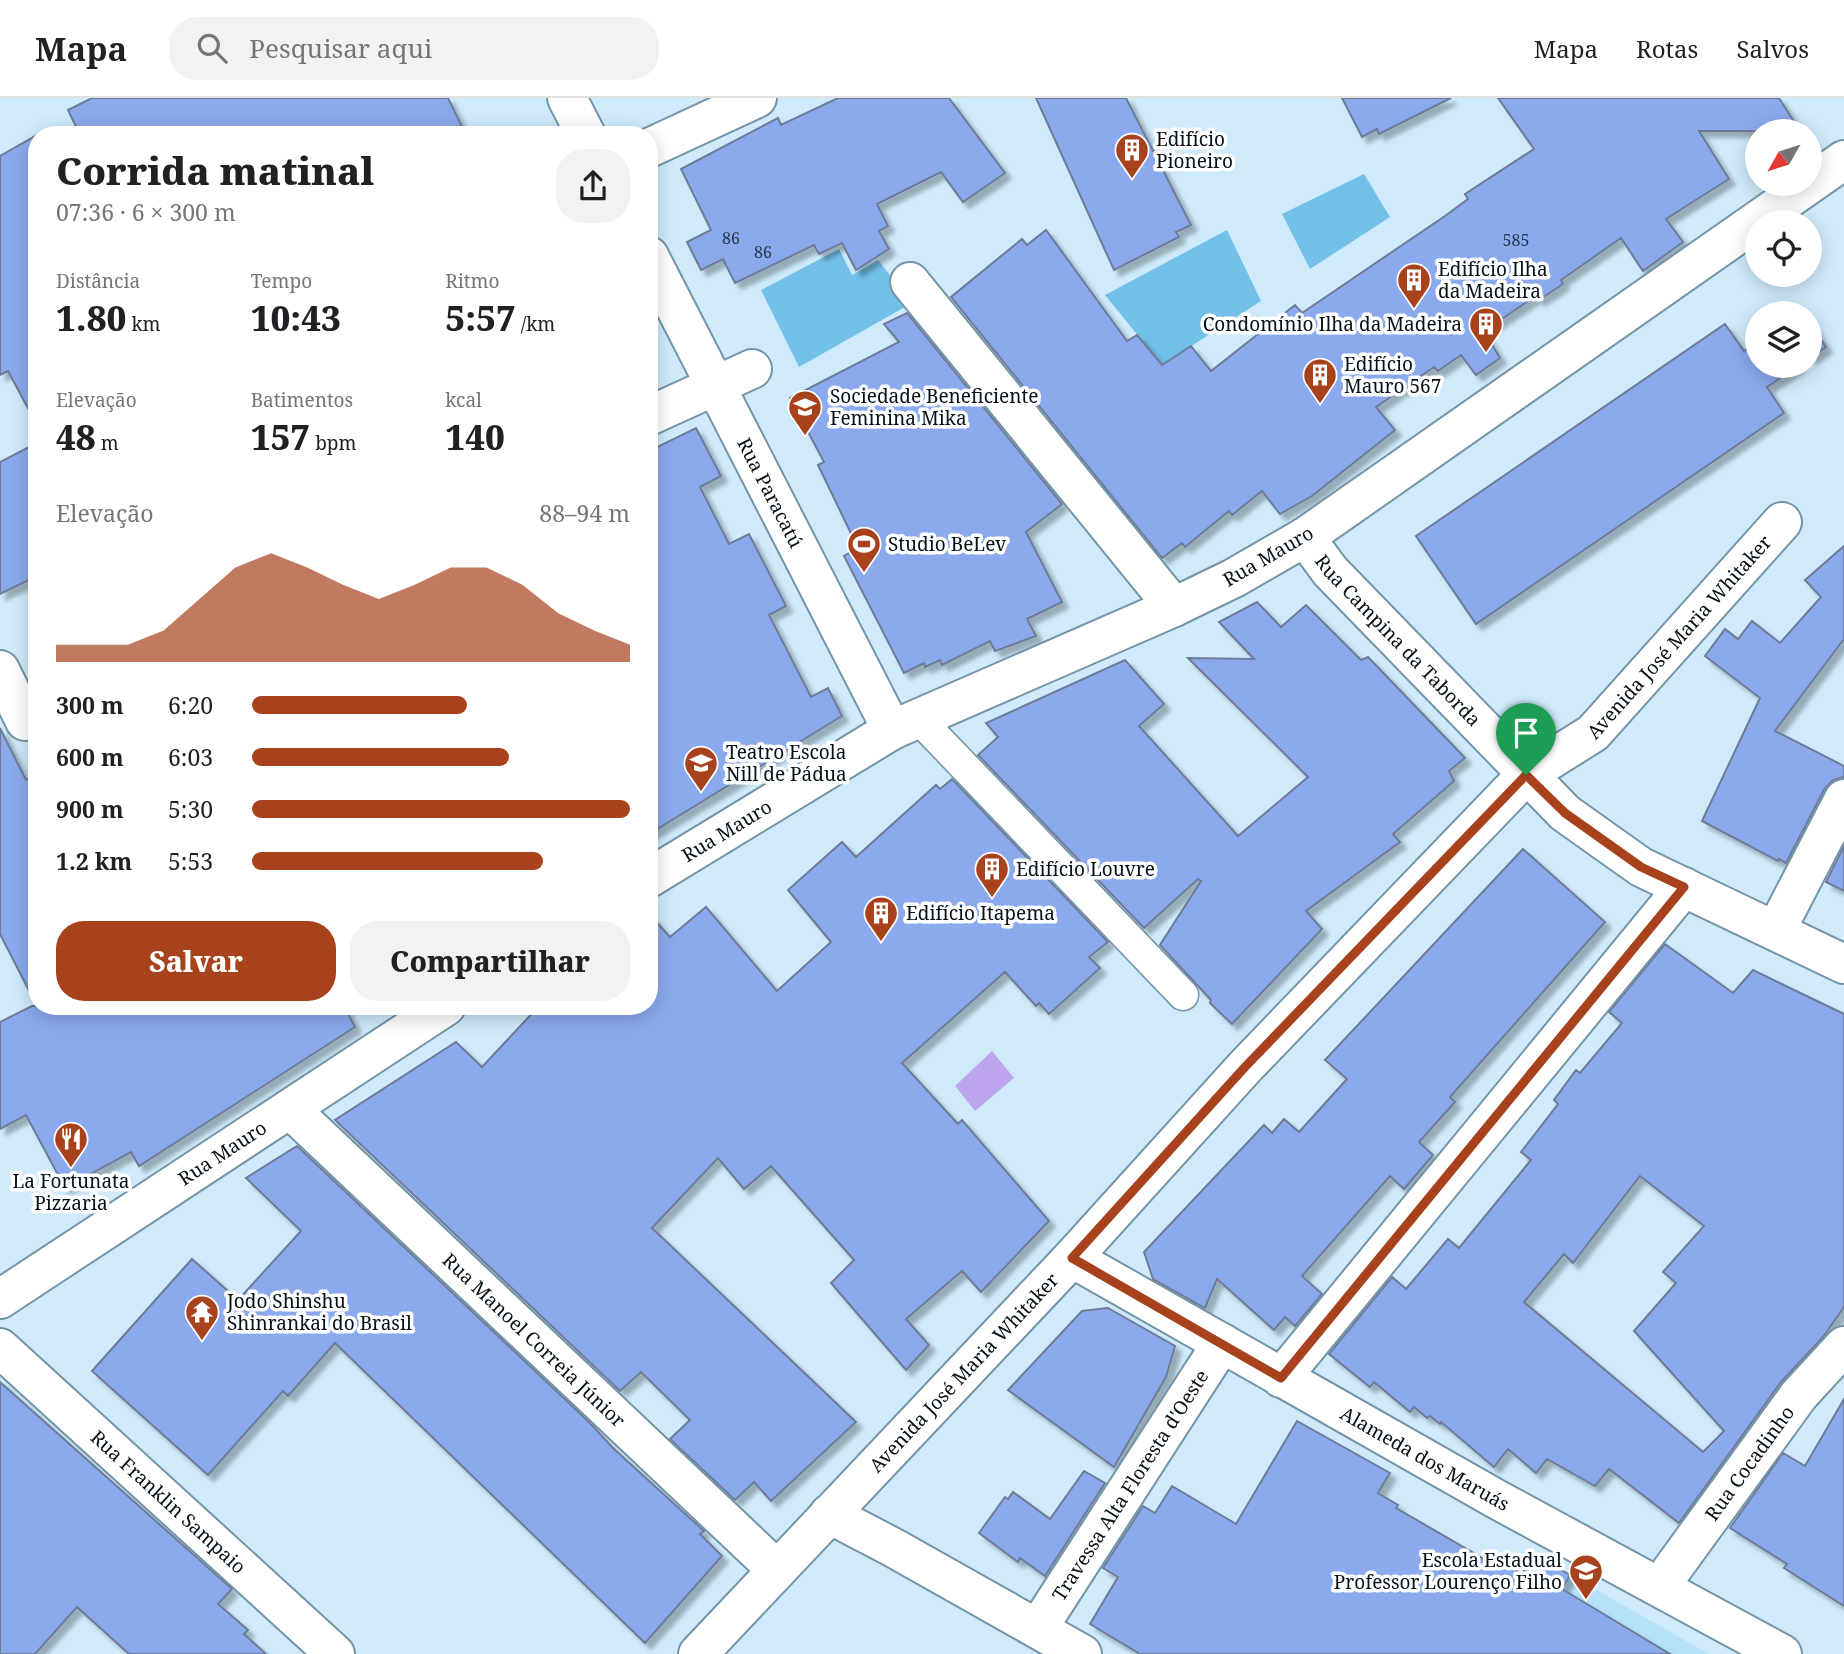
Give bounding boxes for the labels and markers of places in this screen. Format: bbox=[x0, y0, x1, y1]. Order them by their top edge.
place label: Edifício Pioneiro bbox=[1156, 126, 1233, 174]
building icon: Edifício Pioneiro bbox=[1113, 131, 1151, 180]
place label: Edifício Ilha da Madeira bbox=[1438, 256, 1548, 304]
building icon: Edifício Ilha da Madeira bbox=[1395, 261, 1433, 310]
building icon: Condomínio Ilha da Madeira bbox=[1467, 305, 1505, 354]
place label: Condomínio Ilha da Madeira bbox=[1203, 311, 1462, 337]
place label: Edifício Mauro 567 bbox=[1344, 351, 1441, 399]
building icon: Edifício Mauro 567 bbox=[1301, 356, 1339, 405]
place label: Sociedade Beneficiente Feminina Mika bbox=[830, 383, 1038, 431]
school or university icon: Sociedade Beneficiente Feminina Mika bbox=[786, 388, 824, 437]
sports icon: Studio BeLev bbox=[845, 525, 883, 574]
place label: Studio BeLev bbox=[888, 531, 1006, 557]
pin bbox=[1496, 703, 1556, 775]
place label: Teatro Escola Nill de Pádua bbox=[726, 739, 847, 787]
school or university icon: Teatro Escola Nill de Pádua bbox=[682, 744, 720, 793]
building icon: Edifício Louvre bbox=[973, 850, 1011, 899]
place label: Edifício Louvre bbox=[1016, 856, 1155, 882]
building icon: Edifício Itapema bbox=[862, 894, 900, 943]
place label: Edifício Itapema bbox=[906, 900, 1055, 926]
restaurant icon: La Fortunata Pizzaria bbox=[52, 1120, 90, 1169]
place label: La Fortunata Pizzaria bbox=[13, 1168, 129, 1216]
place label: Jodo Shinshu Shinrankai do Brasil bbox=[226, 1288, 412, 1336]
temple icon: Jodo Shinshu Shinrankai do Brasil bbox=[183, 1293, 221, 1342]
place label: Escola Estadual Professor Lourenço Filho bbox=[1334, 1547, 1562, 1595]
school or university icon: Escola Estadual Professor Lourenço Filho bbox=[1567, 1552, 1605, 1601]

